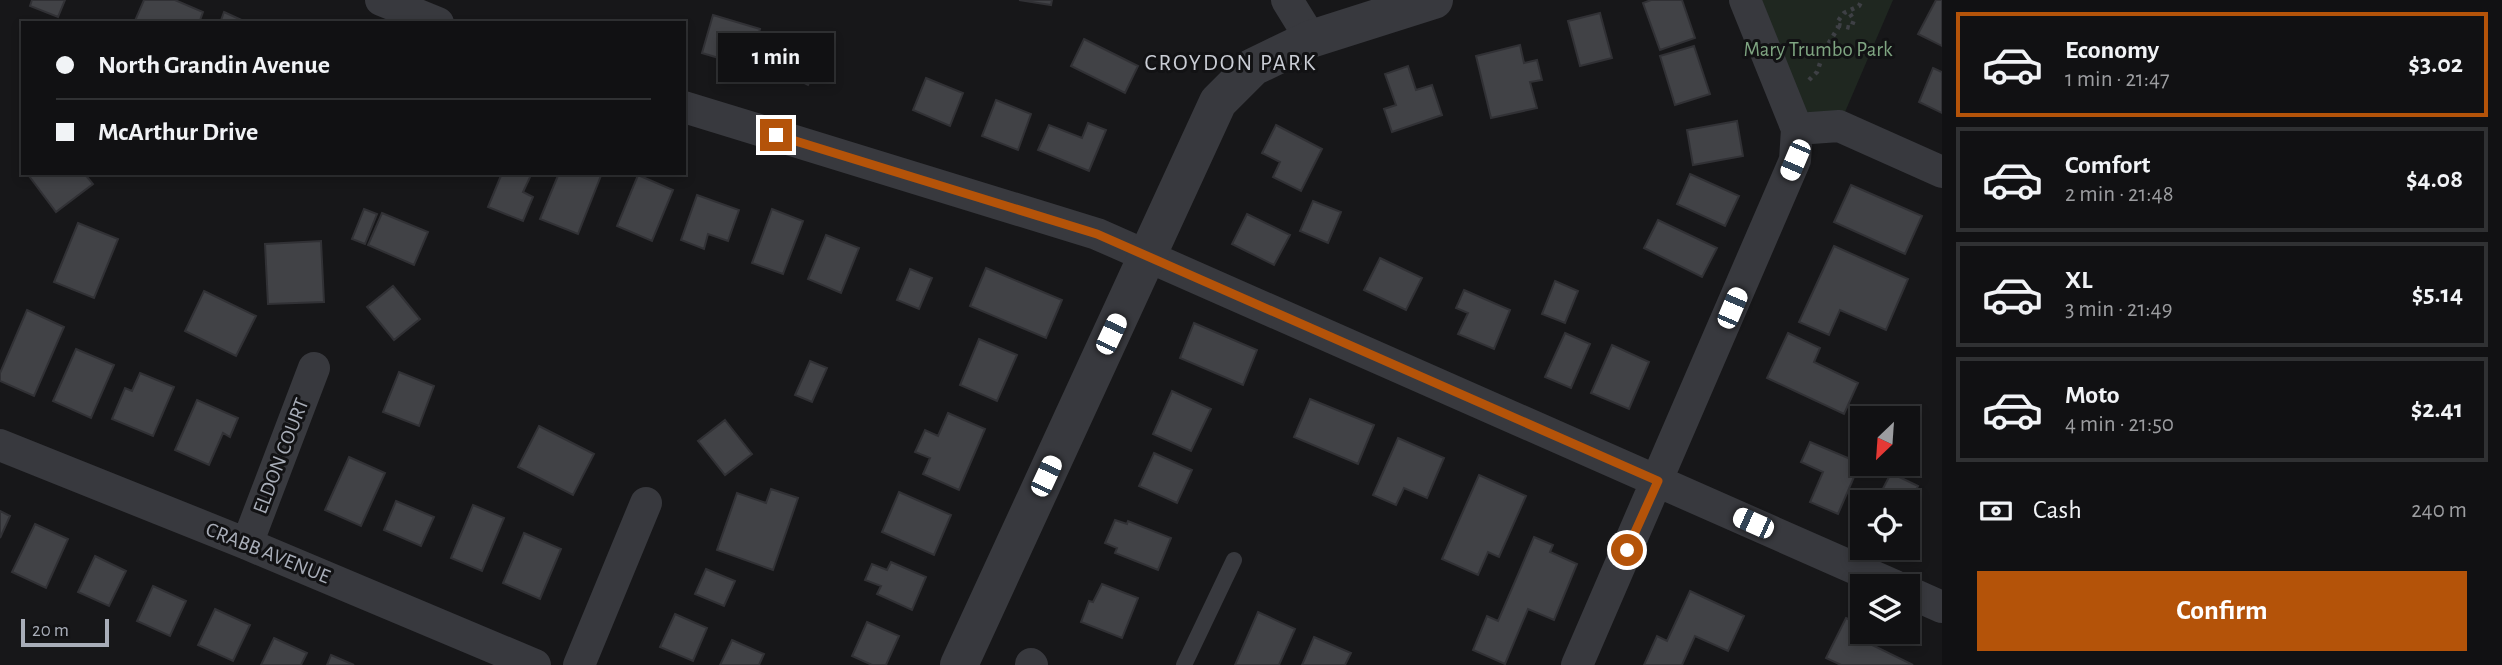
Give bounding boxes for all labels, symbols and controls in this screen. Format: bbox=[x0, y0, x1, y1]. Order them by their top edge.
callout: 1 min bbox=[718, 33, 834, 82]
icon: car bbox=[1981, 33, 2044, 96]
text: Economy bbox=[2065, 37, 2159, 63]
park label: Mary Trumbo Park bbox=[1743, 39, 1893, 60]
text: 1 min bbox=[752, 46, 800, 69]
text: $3.02 bbox=[2408, 51, 2463, 77]
text: North Grandin Avenue bbox=[98, 52, 330, 78]
district label: CROYDON PARK bbox=[1145, 52, 1317, 75]
text: 1 min · 21:47 bbox=[2065, 68, 2170, 91]
text: McArthur Drive bbox=[98, 119, 258, 145]
route end bbox=[760, 119, 792, 151]
car bbox=[1778, 137, 1813, 183]
icon: car bbox=[1981, 148, 2044, 211]
text: Comfort bbox=[2065, 152, 2150, 178]
text: $4.08 bbox=[2406, 166, 2463, 192]
text: 2 min · 21:48 bbox=[2065, 183, 2174, 206]
icon: car bbox=[1981, 263, 2044, 326]
text: XL bbox=[2065, 267, 2092, 293]
text: $5.14 bbox=[2412, 281, 2463, 307]
car bbox=[1715, 285, 1750, 331]
text: 3 min · 21:49 bbox=[2065, 298, 2172, 321]
car bbox=[1093, 311, 1130, 357]
icon: car bbox=[1981, 378, 2044, 441]
text: Moto bbox=[2065, 382, 2120, 408]
street label: ELDON COURT bbox=[249, 395, 313, 517]
text: $2.41 bbox=[2411, 396, 2463, 422]
north arrow bbox=[1850, 406, 1920, 476]
map controls bbox=[1850, 406, 1920, 644]
text: 4 min · 21:50 bbox=[2065, 413, 2174, 436]
car bbox=[1028, 453, 1065, 499]
button: locate bbox=[1850, 490, 1920, 560]
icon: cash bbox=[1977, 492, 2015, 530]
text: Cash bbox=[2033, 497, 2082, 523]
text: 240 m bbox=[2411, 499, 2467, 522]
car bbox=[1730, 505, 1777, 541]
street label: CRABB AVENUE bbox=[203, 519, 333, 587]
route start bbox=[1611, 534, 1643, 566]
button: Confirm bbox=[1977, 571, 2467, 651]
button: layers bbox=[1850, 574, 1920, 644]
scale bar bbox=[21, 616, 108, 648]
text: 20 m bbox=[32, 621, 69, 640]

